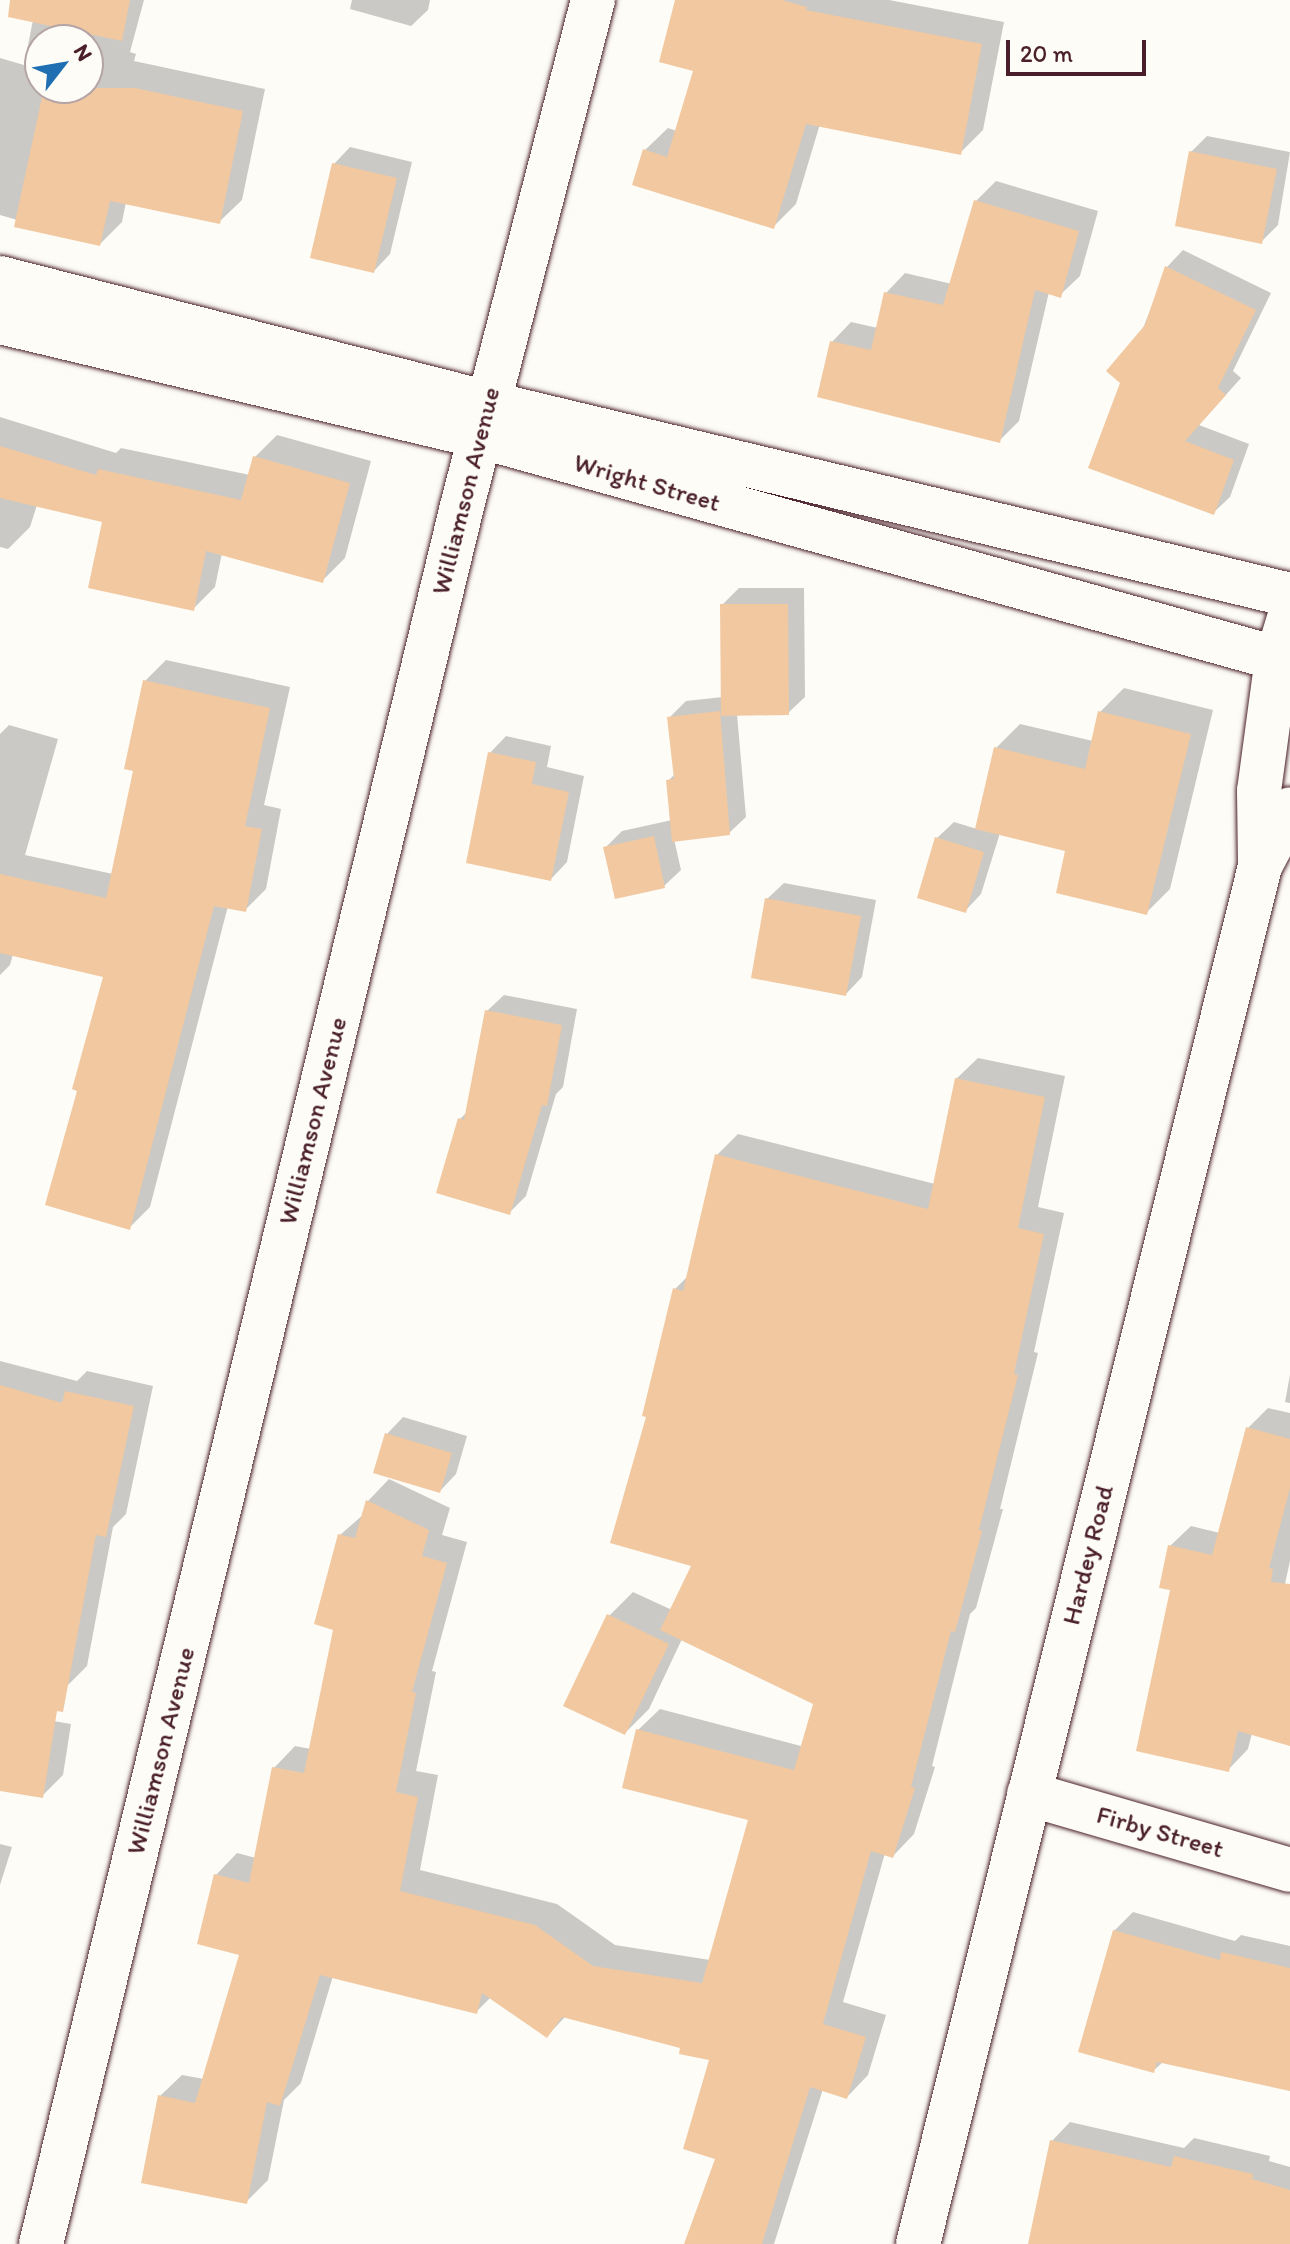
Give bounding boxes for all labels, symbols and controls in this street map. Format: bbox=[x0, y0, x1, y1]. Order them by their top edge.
north arrow bbox=[24, 24, 104, 104]
scale bar bbox=[1010, 24, 1150, 74]
text: N bbox=[68, 39, 99, 66]
text: 20 m bbox=[1020, 39, 1073, 68]
street label: Williamson Avenue bbox=[425, 385, 507, 597]
street label: Wright Street bbox=[570, 447, 724, 519]
street label: Williamson Avenue bbox=[272, 1015, 354, 1227]
street label: Hardey Road bbox=[1056, 1482, 1120, 1628]
street label: Williamson Avenue bbox=[120, 1645, 202, 1857]
street label: Firby Street bbox=[1093, 1799, 1227, 1865]

